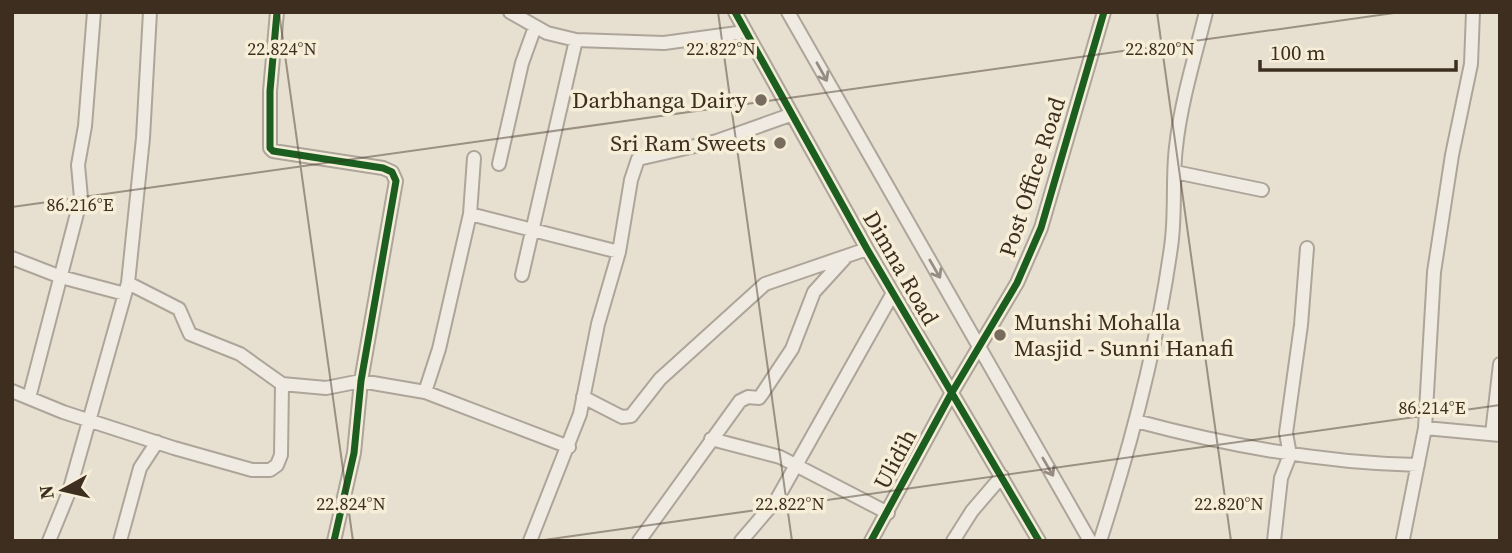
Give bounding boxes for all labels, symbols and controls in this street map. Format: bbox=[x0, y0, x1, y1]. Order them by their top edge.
scale bar bbox=[1260, 28, 1456, 72]
text: 22.824°N bbox=[247, 36, 317, 61]
text: 22.822°N bbox=[686, 36, 756, 61]
text: 22.820°N bbox=[1125, 36, 1195, 61]
text: 100 m bbox=[1270, 38, 1325, 67]
one-way arrow bbox=[815, 61, 829, 81]
place label: Darbhanga Dairy bbox=[572, 84, 747, 116]
marker: Darbhanga Dairy bbox=[753, 92, 769, 108]
street label: Post Office Road bbox=[991, 93, 1073, 261]
place label: Sri Ram Sweets bbox=[610, 127, 766, 159]
marker: Sri Ram Sweets bbox=[772, 135, 788, 151]
text: 86.216°E bbox=[46, 192, 114, 217]
street label: Dimna Road bbox=[855, 205, 947, 331]
one-way arrow bbox=[928, 259, 942, 279]
place label: Munshi Mohalla Masjid - Sunni Hanafi bbox=[1014, 306, 1234, 364]
marker: Munshi Mohalla Masjid - Sunni Hanafi bbox=[992, 327, 1008, 343]
text: 86.214°E bbox=[1398, 395, 1466, 420]
street label: Ulidih bbox=[866, 423, 924, 495]
north arrow bbox=[28, 455, 98, 525]
one-way arrow bbox=[1041, 456, 1055, 476]
text: N bbox=[32, 484, 60, 501]
text: 22.824°N bbox=[316, 491, 386, 516]
text: 22.822°N bbox=[755, 491, 825, 516]
text: 22.820°N bbox=[1194, 491, 1264, 516]

